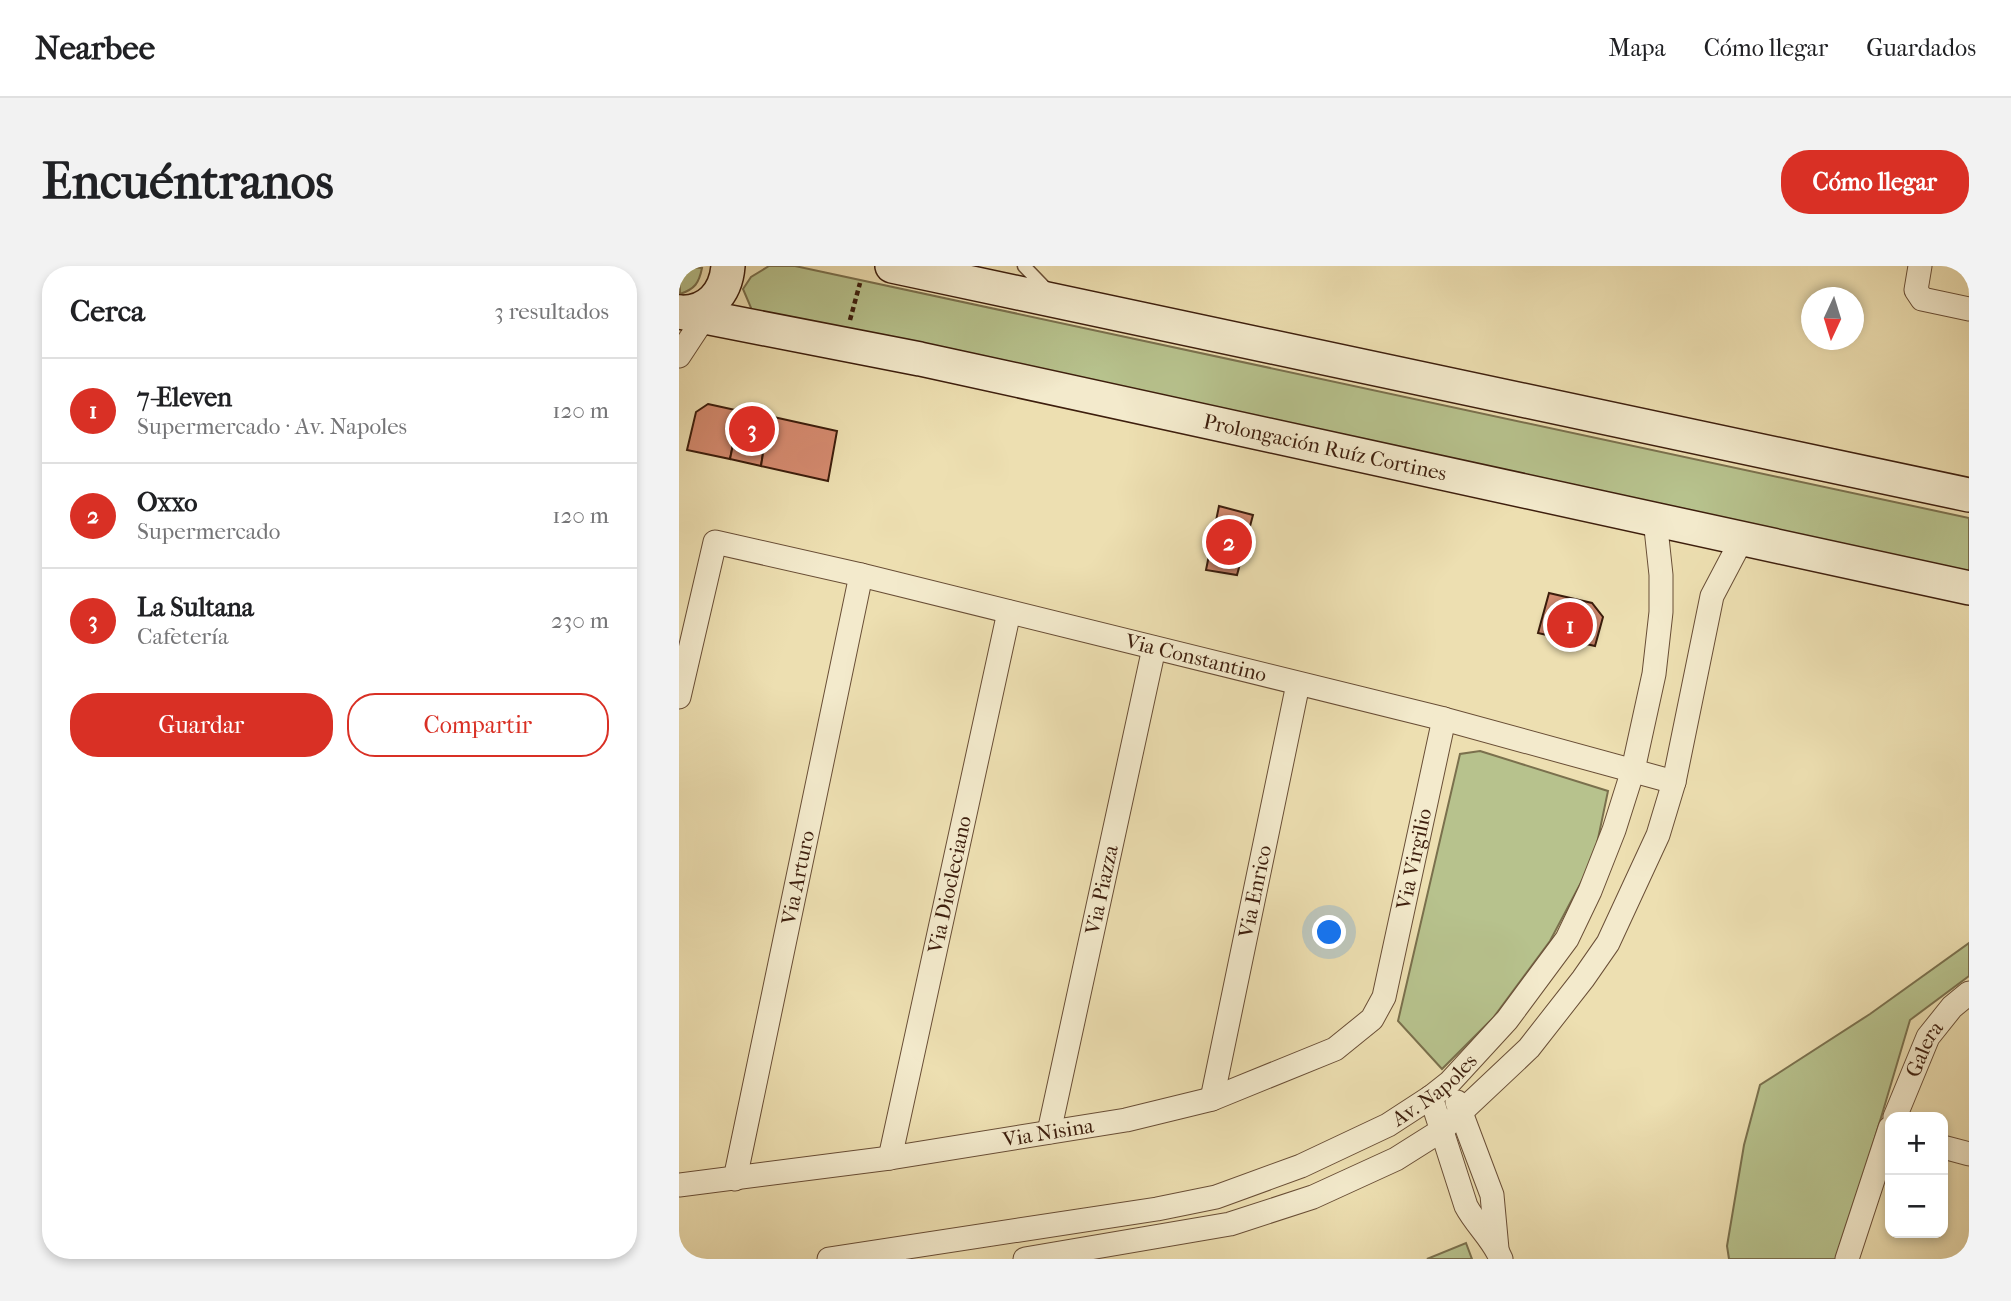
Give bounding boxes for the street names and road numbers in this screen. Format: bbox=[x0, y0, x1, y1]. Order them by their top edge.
street label: Prolongación Ruíz Cortines bbox=[1201, 409, 1449, 486]
street label: Via Constantino bbox=[1122, 629, 1269, 687]
street label: Via Virgilio bbox=[1391, 806, 1436, 913]
street label: Via Diocleciano bbox=[923, 813, 976, 956]
street label: Via Arturo bbox=[776, 828, 819, 928]
street label: Via Piazza bbox=[1080, 842, 1123, 938]
street label: Via Enrico bbox=[1234, 843, 1276, 941]
street label: Galera bbox=[1901, 1016, 1948, 1081]
street label: Av. Napoles bbox=[1387, 1049, 1482, 1132]
street label: Via Nisina bbox=[1000, 1113, 1096, 1152]

